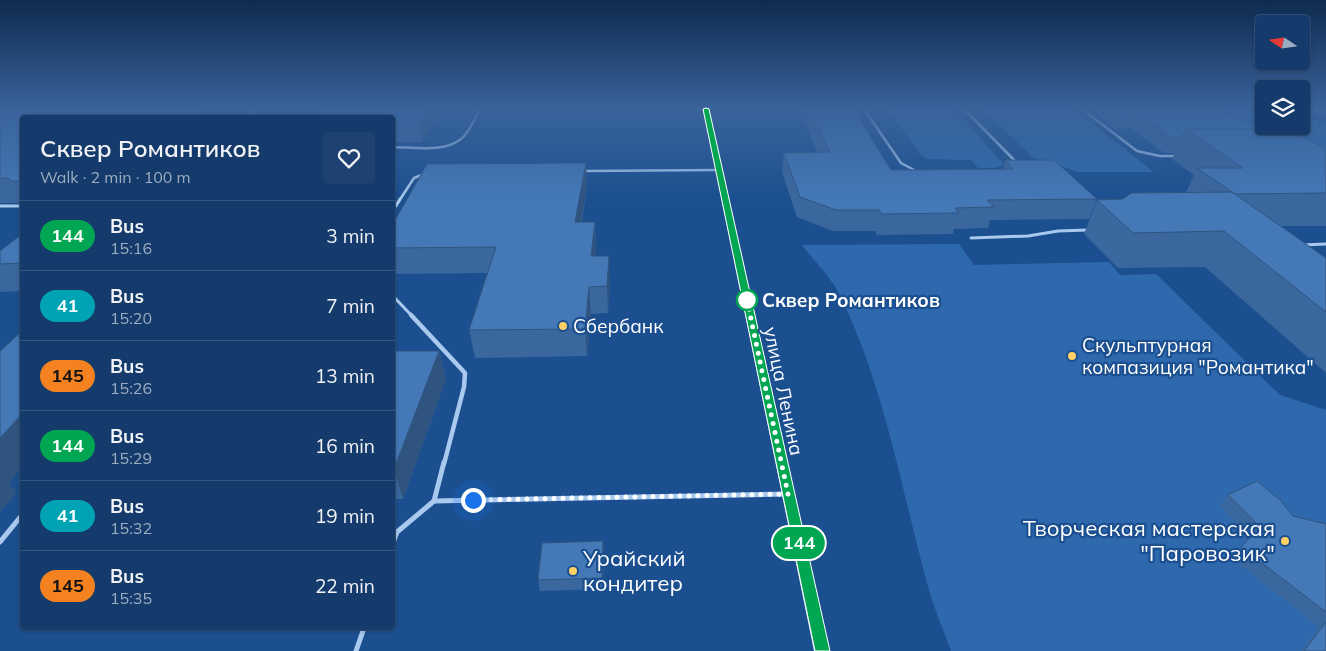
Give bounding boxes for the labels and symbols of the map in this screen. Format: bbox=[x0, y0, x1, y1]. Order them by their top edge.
north arrow bbox=[1255, 15, 1310, 70]
place label: Сквер Романтиков bbox=[762, 288, 940, 312]
marker: Сквер Романтиков bbox=[736, 289, 758, 311]
place label: Сбербанк bbox=[573, 314, 664, 338]
marker: Сбербанк bbox=[557, 320, 569, 332]
street label: улица Ленина bbox=[759, 324, 809, 458]
place label: Скульптурная компазиция "Романтика" bbox=[1082, 333, 1314, 379]
marker: Скульптурная компазиция "Романтика" bbox=[1066, 350, 1078, 362]
your location bbox=[461, 488, 486, 513]
place label: Творческая мастерская "Паровозик" bbox=[1023, 514, 1275, 567]
line badge: 144 bbox=[770, 527, 828, 559]
marker: Творческая мастерская "Паровозик" bbox=[1279, 535, 1291, 547]
place label: Урайский кондитер bbox=[582, 544, 686, 597]
marker: Урайский кондитер bbox=[567, 565, 579, 577]

